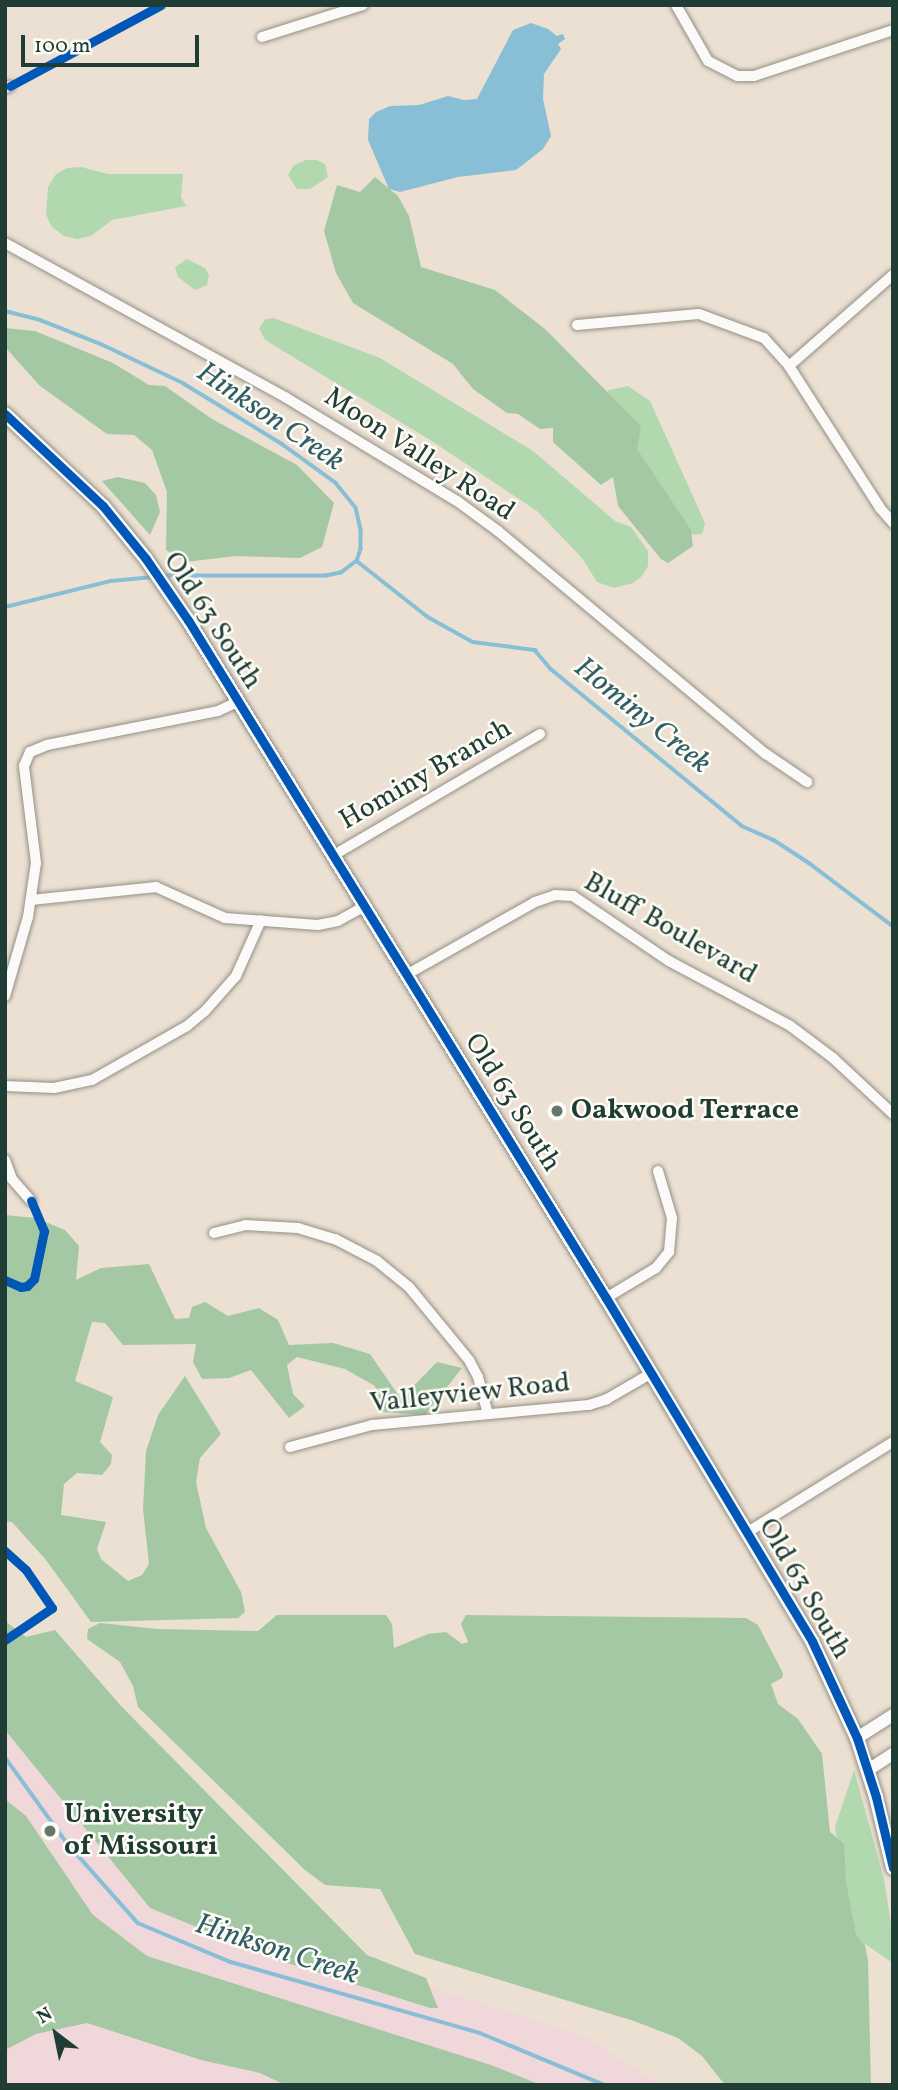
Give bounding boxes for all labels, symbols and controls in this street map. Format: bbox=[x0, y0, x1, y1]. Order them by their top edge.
scale bar bbox=[24, 21, 203, 65]
text: 100 m bbox=[34, 32, 91, 61]
water label: Hinkson Creek bbox=[189, 355, 351, 479]
street label: Moon Valley Road bbox=[317, 380, 521, 530]
street label: Old 63 South bbox=[155, 546, 269, 696]
water label: Hominy Creek bbox=[566, 650, 718, 782]
street label: Hominy Branch bbox=[334, 712, 518, 838]
street label: Bluff Boulevard bbox=[579, 867, 761, 991]
street label: Old 63 South bbox=[456, 1028, 568, 1178]
place label: Oakwood Terrace bbox=[571, 1094, 799, 1128]
marker: Oakwood Terrace bbox=[549, 1103, 565, 1119]
street label: Valleyview Road bbox=[368, 1367, 572, 1421]
street label: Old 63 South bbox=[750, 1513, 858, 1665]
place label: University of Missouri bbox=[64, 1798, 216, 1864]
marker: University of Missouri bbox=[42, 1823, 58, 1839]
water label: Hinkson Creek bbox=[191, 1907, 363, 1993]
north arrow bbox=[21, 1999, 91, 2069]
text: N bbox=[32, 2002, 58, 2031]

